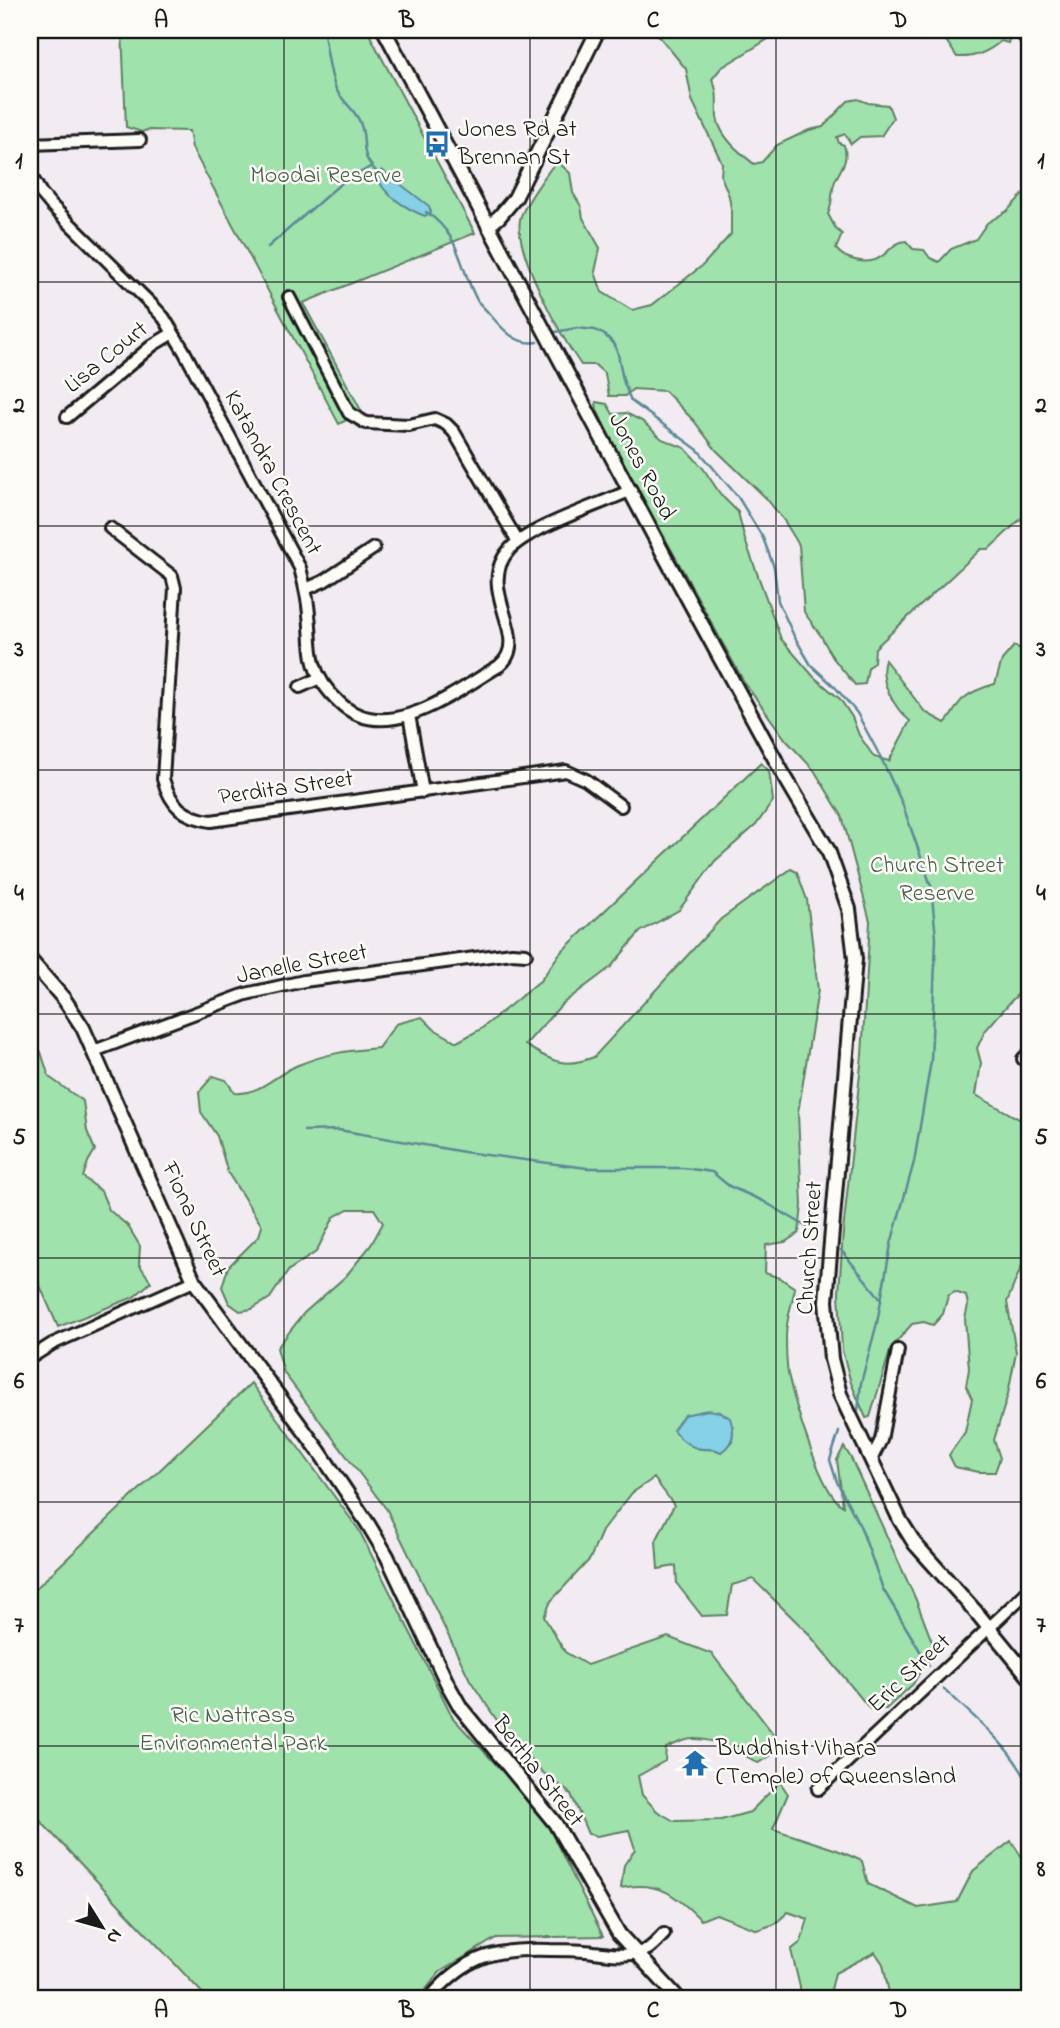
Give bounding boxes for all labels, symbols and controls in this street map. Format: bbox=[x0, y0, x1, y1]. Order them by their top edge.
text: A bbox=[154, 5, 168, 38]
text: B bbox=[398, 5, 415, 38]
text: C bbox=[647, 5, 660, 38]
text: D bbox=[890, 5, 907, 38]
place label: Jones Rd at Brennan St bbox=[457, 113, 577, 176]
bus stop icon: Jones Rd at Brennan St bbox=[422, 129, 452, 159]
text: 1 bbox=[15, 146, 23, 179]
text: 1 bbox=[1037, 146, 1045, 179]
park label: Moodai Reserve bbox=[250, 159, 402, 194]
street label: Lisa Court bbox=[57, 313, 157, 403]
street label: Katandra Crescent bbox=[214, 384, 330, 562]
text: 2 bbox=[12, 390, 25, 423]
text: 2 bbox=[1034, 390, 1047, 423]
street label: Jones Road bbox=[598, 407, 684, 527]
text: 3 bbox=[13, 634, 24, 667]
text: 3 bbox=[1035, 634, 1046, 667]
street label: Perdita Street bbox=[216, 762, 356, 816]
park label: Church Street Reserve bbox=[870, 849, 1004, 912]
text: 4 bbox=[14, 878, 24, 911]
text: 4 bbox=[1036, 878, 1046, 911]
street label: Janelle Street bbox=[234, 935, 370, 995]
text: 5 bbox=[12, 1122, 26, 1155]
text: 5 bbox=[1034, 1122, 1048, 1155]
street label: Fiona Street bbox=[151, 1156, 235, 1283]
street label: Church Street bbox=[789, 1180, 833, 1316]
text: 6 bbox=[14, 1366, 25, 1399]
text: 6 bbox=[1036, 1366, 1047, 1399]
text: 7 bbox=[14, 1610, 24, 1643]
text: 7 bbox=[1036, 1610, 1046, 1643]
street label: Eric Street bbox=[860, 1626, 960, 1722]
park label: Ric Nattrass Environmental Park bbox=[139, 1699, 327, 1762]
street label: Bertha Street bbox=[482, 1708, 592, 1835]
place label: Buddhist Vihara (Temple) of Queensland bbox=[715, 1732, 956, 1795]
temple icon: Buddhist Vihara (Temple) of Queensland bbox=[680, 1748, 710, 1778]
text: 8 bbox=[14, 1854, 24, 1887]
text: 8 bbox=[1036, 1854, 1046, 1887]
north arrow bbox=[66, 1892, 136, 1962]
text: N bbox=[99, 1922, 128, 1949]
text: A bbox=[154, 1995, 168, 2028]
text: B bbox=[398, 1995, 415, 2028]
text: C bbox=[647, 1995, 660, 2028]
text: D bbox=[890, 1995, 907, 2028]

